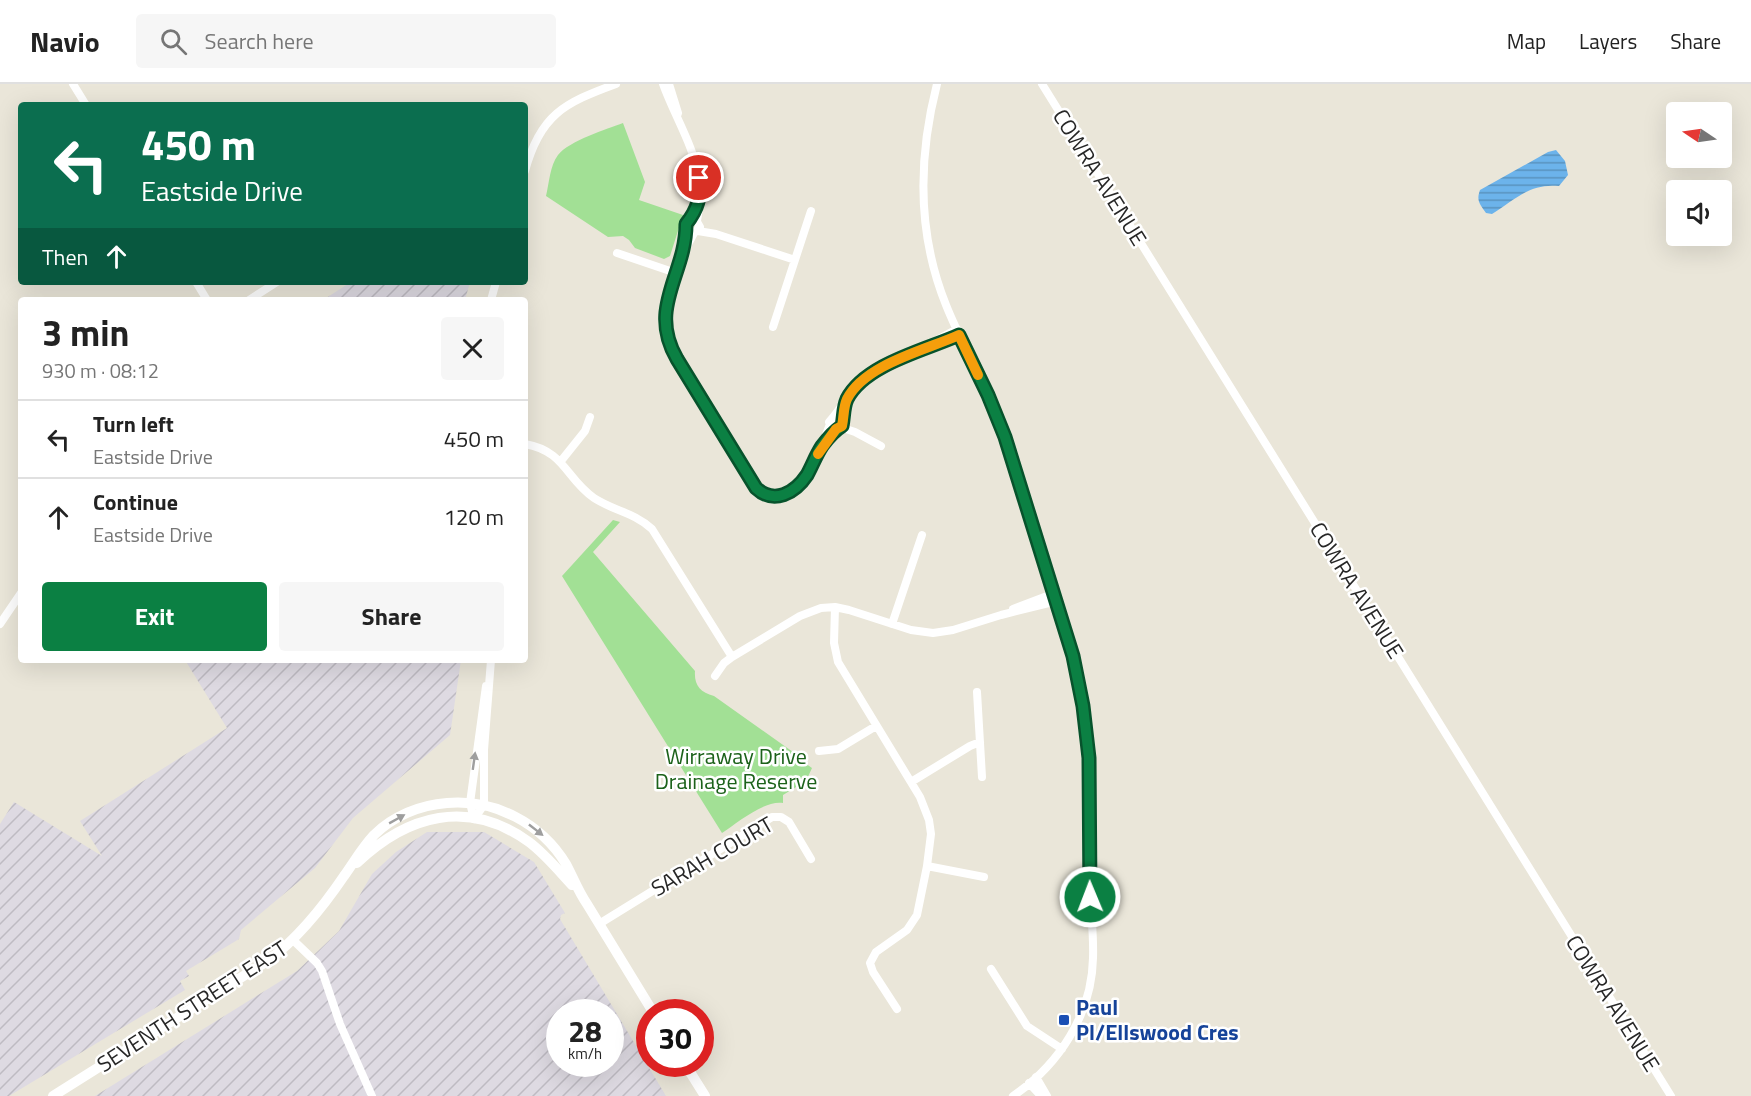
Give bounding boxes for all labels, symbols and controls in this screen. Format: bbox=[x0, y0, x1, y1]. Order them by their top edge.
search box bbox=[136, 14, 556, 68]
text: Navio bbox=[30, 20, 100, 63]
text: Search here bbox=[205, 24, 314, 58]
icon: search bbox=[157, 25, 190, 58]
text: Map bbox=[1507, 25, 1546, 57]
text: Layers bbox=[1579, 25, 1637, 57]
text: Share bbox=[1670, 25, 1721, 57]
street label: COWRA AVENUE bbox=[1044, 102, 1156, 252]
north arrow bbox=[1666, 102, 1732, 168]
map controls bbox=[1666, 102, 1732, 246]
text: 450 m bbox=[141, 112, 256, 176]
icon: left bbox=[42, 126, 120, 204]
pin bbox=[673, 152, 724, 203]
icon: arrive bbox=[682, 161, 715, 194]
text: Eastside Drive bbox=[141, 170, 303, 211]
button: sound bbox=[1666, 180, 1732, 246]
text: Then bbox=[42, 240, 88, 274]
icon: ahead bbox=[100, 240, 133, 273]
text: 3 min bbox=[42, 305, 129, 360]
button: close bbox=[441, 317, 504, 380]
text: 930 m · 08:12 bbox=[42, 355, 159, 386]
text: Turn left bbox=[93, 407, 174, 441]
text: 450 m bbox=[444, 422, 504, 456]
icon: left bbox=[42, 423, 75, 456]
text: Eastside Drive bbox=[93, 441, 213, 472]
text: Continue bbox=[93, 485, 178, 519]
text: 120 m bbox=[444, 500, 504, 534]
icon: ahead bbox=[42, 501, 75, 534]
street label: COWRA AVENUE bbox=[1301, 515, 1413, 665]
text: Eastside Drive bbox=[93, 519, 213, 550]
button: Exit bbox=[42, 582, 267, 651]
button: Share bbox=[279, 582, 504, 651]
park label: Wirraway Drive Drainage Reserve bbox=[655, 739, 817, 798]
one-way arrow bbox=[470, 751, 479, 770]
street label: SARAH COURT bbox=[644, 807, 780, 905]
one-way arrow bbox=[389, 813, 405, 824]
one-way arrow bbox=[528, 824, 544, 837]
position arrow bbox=[1058, 865, 1122, 929]
street label: COWRA AVENUE bbox=[1557, 928, 1669, 1078]
street label: SEVENTH STREET EAST bbox=[90, 931, 295, 1081]
place label: Paul Pl/Ellswood Cres bbox=[1076, 990, 1239, 1049]
speed limit sign: 30 bbox=[636, 999, 714, 1077]
text: 28 bbox=[568, 1008, 602, 1054]
marker: Paul Pl/Ellswood Cres bbox=[1057, 1013, 1071, 1027]
text: km/h bbox=[568, 1042, 602, 1065]

